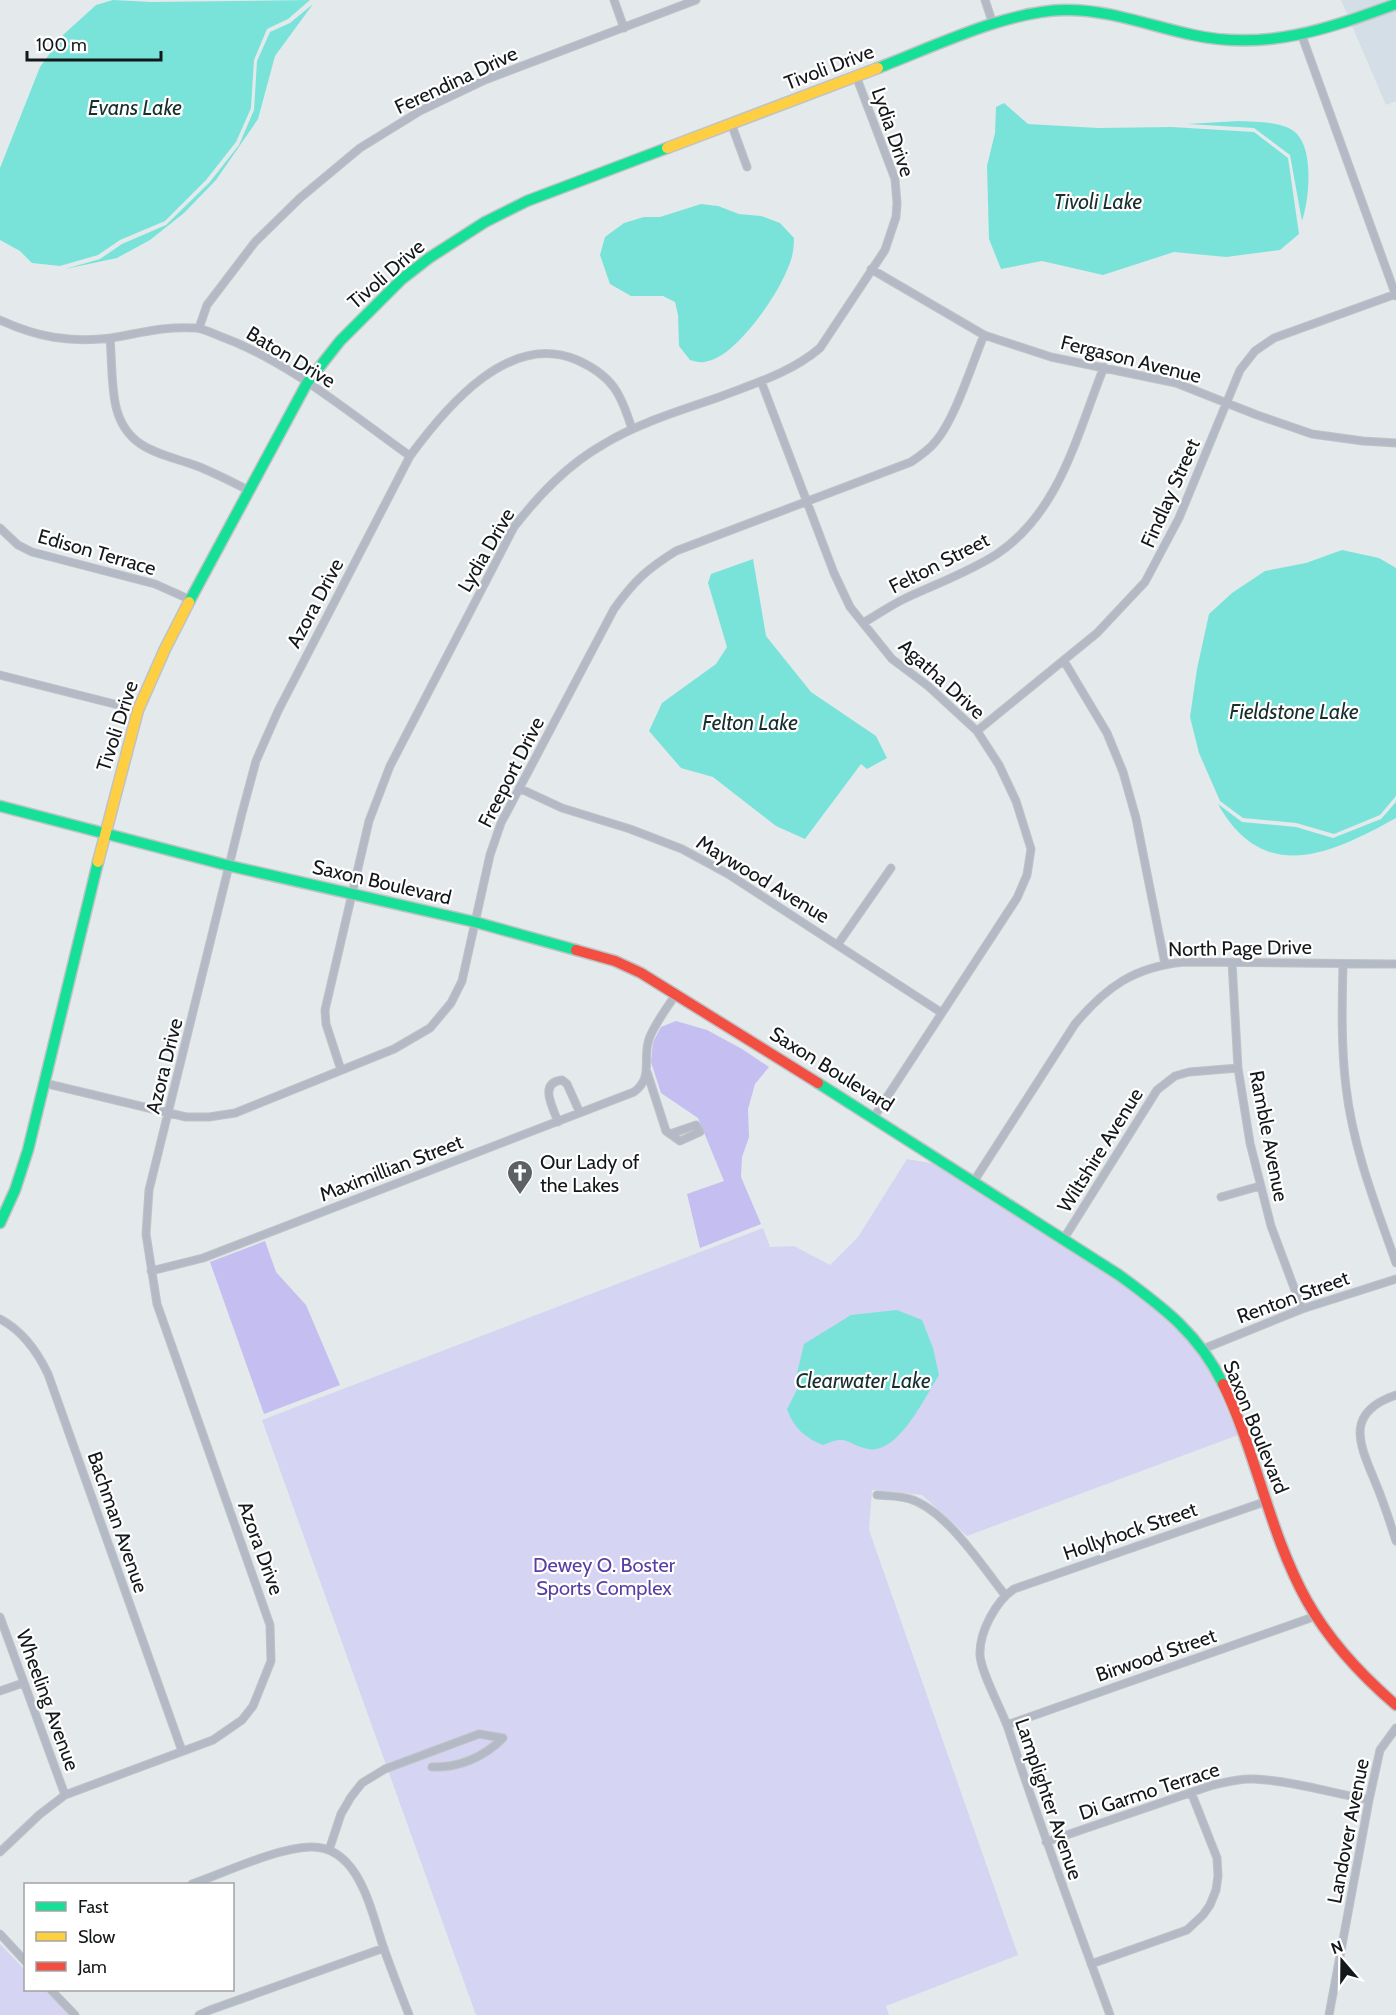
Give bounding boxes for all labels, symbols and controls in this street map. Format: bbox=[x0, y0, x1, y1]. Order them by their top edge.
scale bar bbox=[27, 24, 160, 62]
text: 100 m bbox=[36, 34, 87, 56]
street label: Tivoli Drive bbox=[781, 39, 877, 95]
street label: Ferendina Drive bbox=[391, 41, 521, 119]
street label: Lydia Drive bbox=[867, 84, 919, 180]
water label: Evans Lake bbox=[88, 95, 182, 120]
water label: Tivoli Lake bbox=[1054, 189, 1143, 214]
street label: Tivoli Drive bbox=[343, 234, 429, 314]
street label: Baton Drive bbox=[242, 321, 340, 393]
street label: Fergason Avenue bbox=[1058, 330, 1204, 388]
street label: Findlay Street bbox=[1135, 435, 1205, 551]
street label: Lydia Drive bbox=[452, 504, 520, 596]
street label: Edison Terrace bbox=[35, 524, 159, 580]
street label: Felton Street bbox=[885, 527, 993, 598]
street label: Azora Drive bbox=[281, 554, 349, 652]
street label: Agatha Drive bbox=[894, 634, 990, 724]
street label: Tivoli Drive bbox=[91, 678, 143, 774]
water label: Fieldstone Lake bbox=[1229, 699, 1359, 724]
water label: Felton Lake bbox=[702, 710, 798, 735]
street label: Freeport Drive bbox=[473, 713, 549, 831]
street label: Maywood Avenue bbox=[692, 830, 834, 928]
street label: Saxon Boulevard bbox=[310, 854, 454, 910]
street label: North Page Drive bbox=[1168, 935, 1312, 961]
street label: Azora Drive bbox=[141, 1016, 187, 1116]
street label: Saxon Boulevard bbox=[766, 1021, 898, 1117]
street label: Ramble Avenue bbox=[1245, 1068, 1293, 1204]
street label: Wiltshire Avenue bbox=[1052, 1083, 1148, 1217]
street label: Maximillian Street bbox=[316, 1130, 466, 1206]
place label: Our Lady of the Lakes bbox=[540, 1150, 640, 1197]
church icon: Our Lady of the Lakes bbox=[505, 1158, 535, 1196]
street label: Renton Street bbox=[1234, 1266, 1353, 1328]
street label: Saxon Boulevard bbox=[1218, 1357, 1294, 1497]
water label: Clearwater Lake bbox=[795, 1368, 931, 1393]
street label: Bachman Avenue bbox=[83, 1448, 153, 1596]
street label: Hollyhock Street bbox=[1060, 1497, 1200, 1565]
street label: Azora Drive bbox=[233, 1498, 289, 1598]
park label: Dewey O. Boster Sports Complex bbox=[533, 1553, 676, 1600]
street label: Birwood Street bbox=[1093, 1623, 1220, 1687]
street label: Wheeling Avenue bbox=[11, 1626, 85, 1774]
street label: Lamplighter Avenue bbox=[1010, 1715, 1088, 1883]
street label: Di Garmo Terrace bbox=[1076, 1757, 1222, 1825]
street label: Landover Avenue bbox=[1322, 1757, 1374, 1905]
legend bbox=[24, 1883, 234, 1991]
text: Fast bbox=[78, 1896, 109, 1918]
text: Slow bbox=[78, 1926, 115, 1948]
north arrow bbox=[1312, 1931, 1372, 1991]
text: N bbox=[1328, 1937, 1346, 1958]
text: Jam bbox=[77, 1956, 107, 1978]

